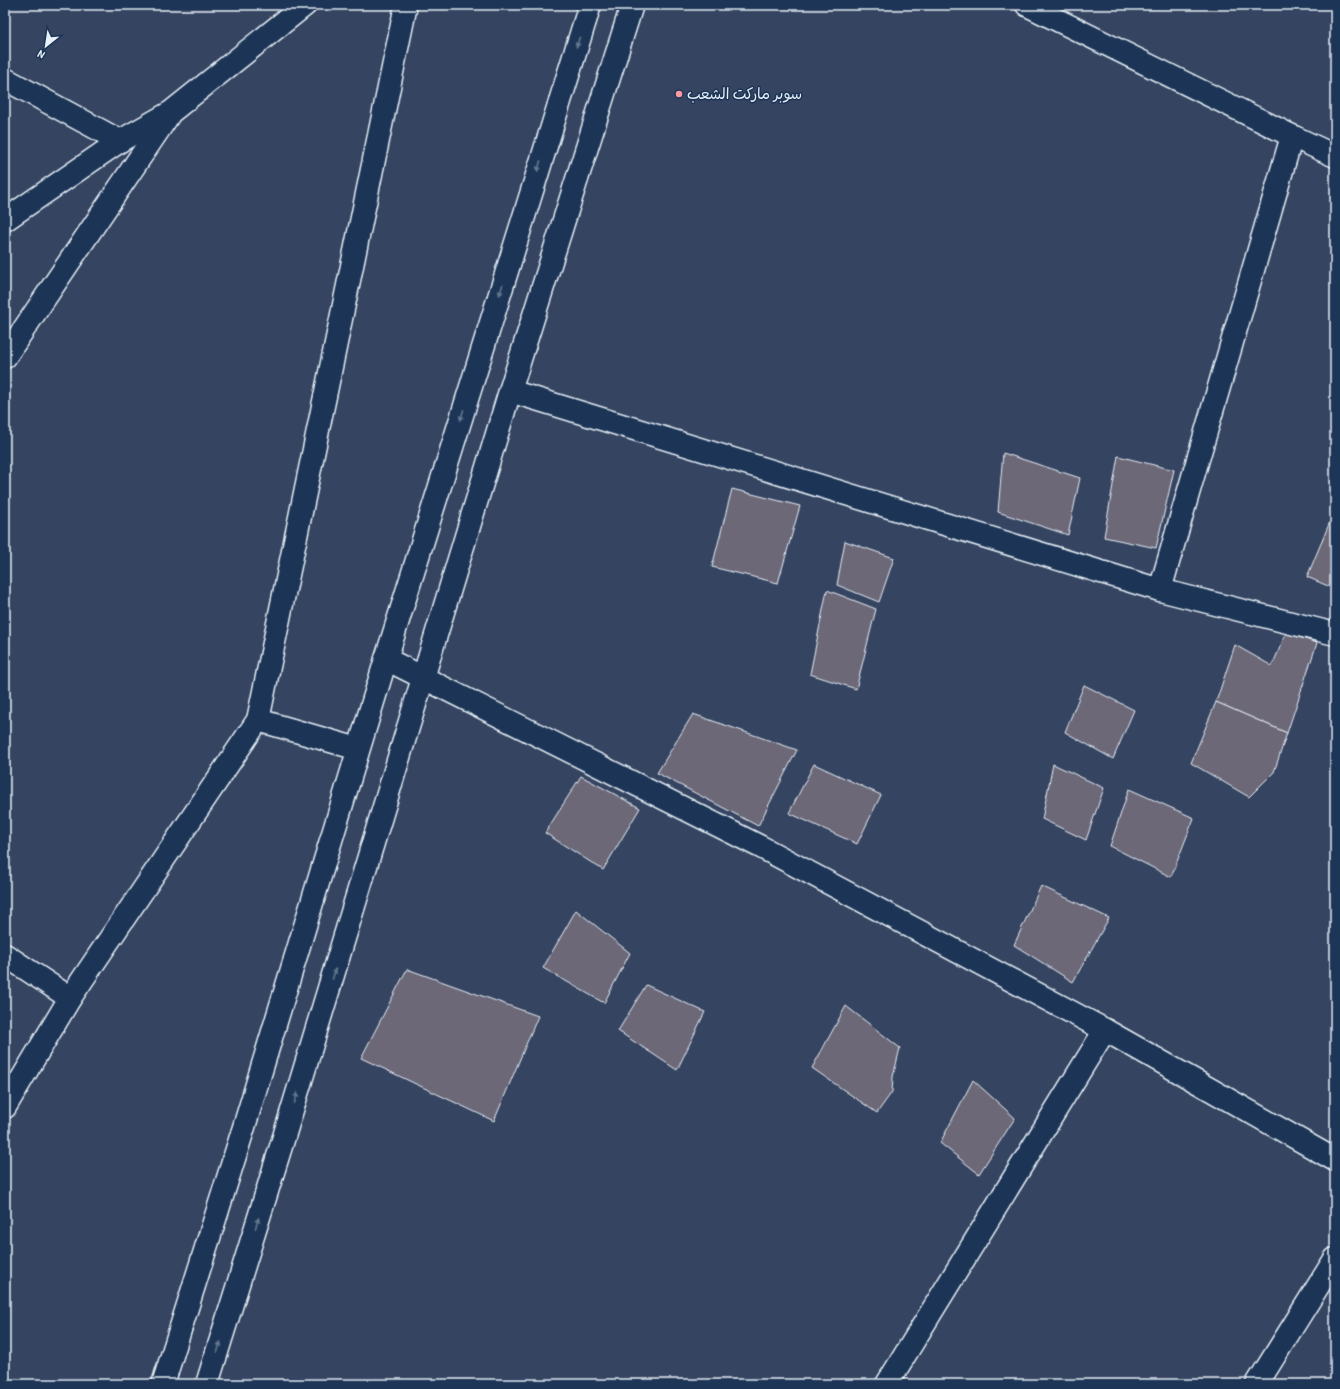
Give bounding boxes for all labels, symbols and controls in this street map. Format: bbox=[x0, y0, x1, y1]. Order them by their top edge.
north arrow bbox=[26, 26, 66, 66]
one-way arrow bbox=[575, 37, 581, 49]
text: N bbox=[35, 47, 47, 62]
place label: سوبر ماركت الشعب bbox=[687, 83, 802, 104]
marker: سوبر ماركت الشعب bbox=[674, 89, 684, 99]
one-way arrow bbox=[536, 161, 542, 173]
one-way arrow bbox=[498, 285, 504, 297]
one-way arrow bbox=[459, 409, 465, 421]
one-way arrow bbox=[331, 968, 337, 980]
one-way arrow bbox=[293, 1092, 299, 1104]
one-way arrow bbox=[254, 1216, 260, 1228]
one-way arrow bbox=[216, 1340, 222, 1352]

